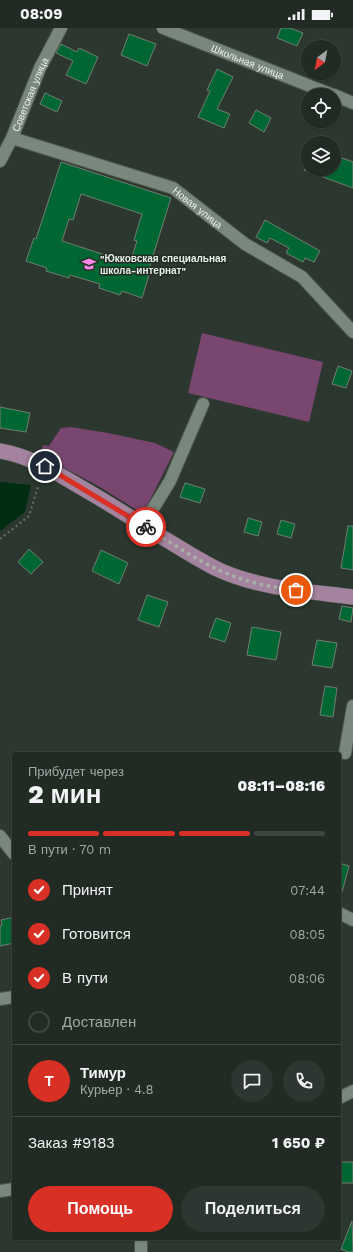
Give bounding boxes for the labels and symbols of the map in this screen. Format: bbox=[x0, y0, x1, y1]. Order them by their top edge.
north arrow bbox=[301, 40, 341, 80]
street label: Школьная улица bbox=[210, 42, 286, 81]
street label: Советская улица bbox=[10, 55, 50, 133]
street label: Новая улица bbox=[171, 185, 225, 230]
place label: "Юкковская специальная школа-интернат" bbox=[100, 253, 227, 276]
school or university icon: "Юкковская специальная школа-интернат" bbox=[81, 256, 97, 272]
pin bbox=[28, 449, 62, 483]
courier bbox=[126, 507, 166, 547]
pin bbox=[279, 573, 313, 607]

